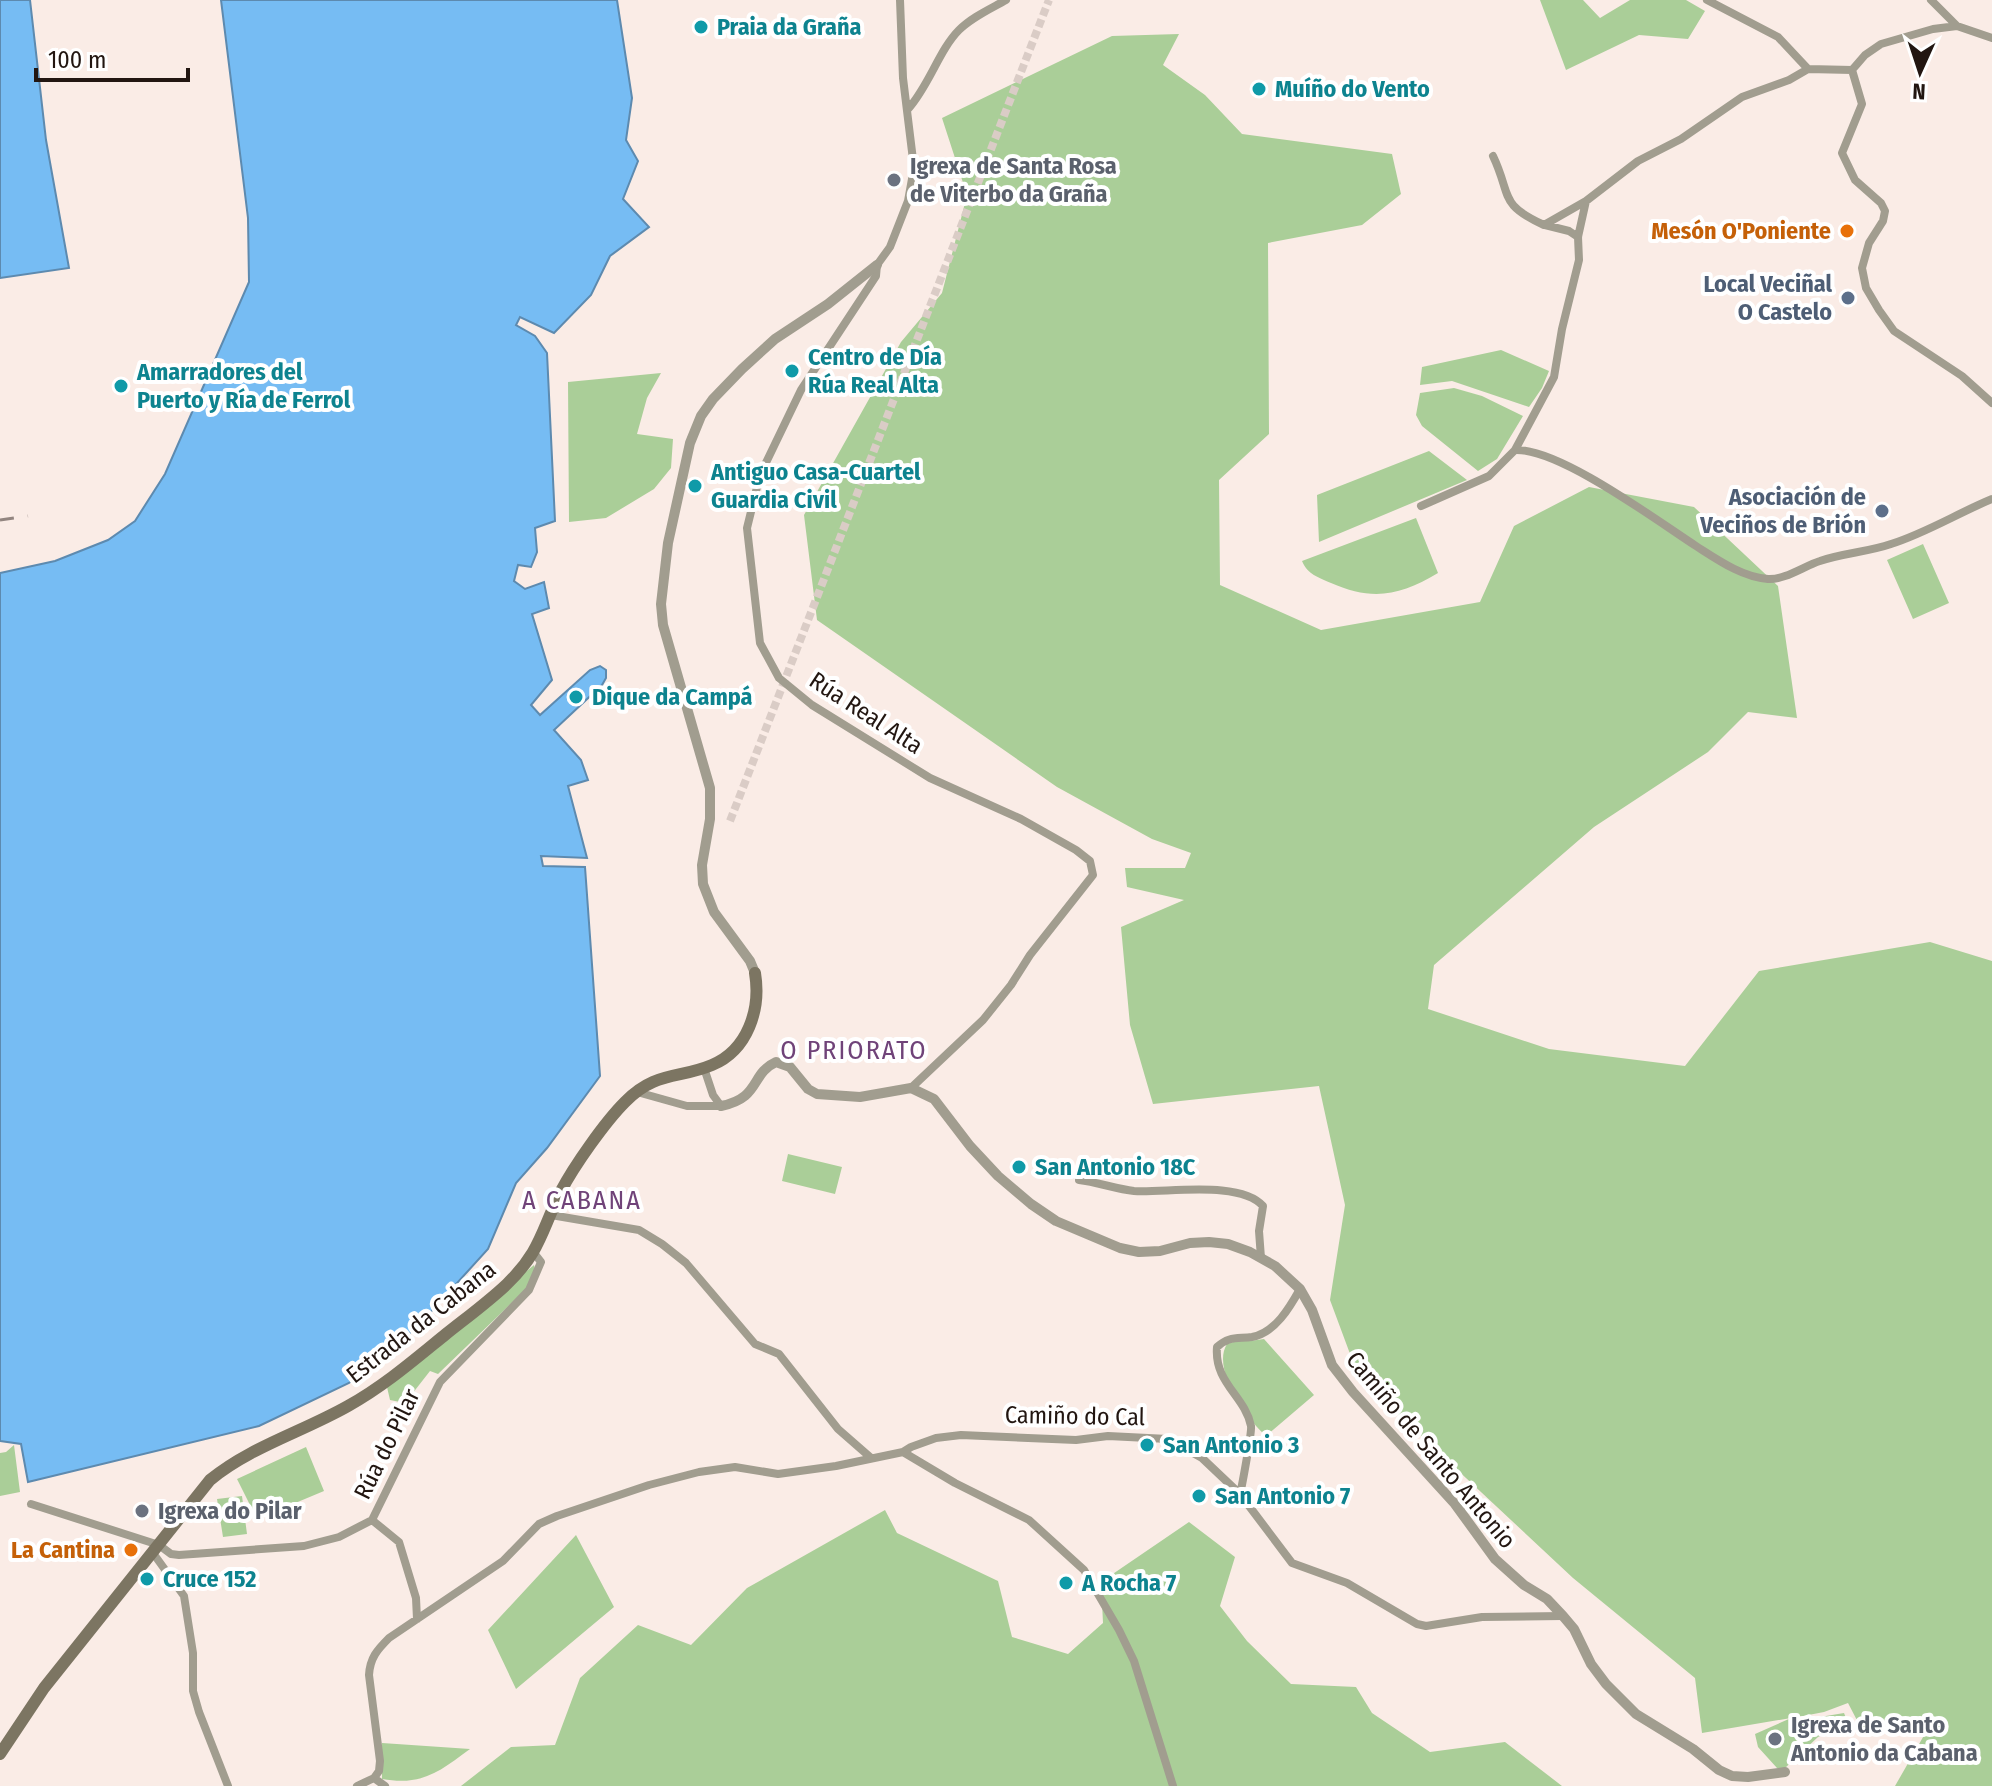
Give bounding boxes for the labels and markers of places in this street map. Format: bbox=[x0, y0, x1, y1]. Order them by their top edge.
place label: Praia da Graña bbox=[717, 13, 861, 41]
marker: Praia da Graña bbox=[692, 18, 710, 36]
place label: Muíño do Vento bbox=[1275, 75, 1430, 103]
marker: Muíño do Vento bbox=[1250, 80, 1268, 98]
place label: Igrexa de Santa Rosa de Viterbo da Graña bbox=[910, 152, 1117, 208]
marker: Igrexa de Santa Rosa de Viterbo da Graña bbox=[885, 171, 903, 189]
place label: Mesón O'Poniente bbox=[1651, 217, 1831, 245]
marker: Mesón O'Poniente bbox=[1838, 222, 1856, 240]
place label: Local Veciñal O Castelo bbox=[1703, 270, 1832, 326]
marker: Local Veciñal O Castelo bbox=[1839, 289, 1857, 307]
place label: Centro de Día Rúa Real Alta bbox=[808, 343, 942, 399]
place label: Amarradores del Puerto y Ría de Ferrol bbox=[136, 358, 351, 414]
marker: Centro de Día Rúa Real Alta bbox=[783, 362, 801, 380]
marker: Amarradores del Puerto y Ría de Ferrol bbox=[112, 377, 130, 395]
place label: Antiguo Casa-Cuartel Guardia Civil bbox=[710, 458, 921, 514]
marker: Antiguo Casa-Cuartel Guardia Civil bbox=[686, 477, 704, 495]
place label: Asociación de Veciños de Brión bbox=[1699, 483, 1866, 539]
marker: Asociación de Veciños de Brión bbox=[1873, 502, 1891, 520]
place label: Dique da Campá bbox=[592, 683, 753, 711]
marker: Dique da Campá bbox=[567, 688, 585, 706]
place label: San Antonio 18C bbox=[1035, 1153, 1196, 1181]
marker: San Antonio 18C bbox=[1010, 1158, 1028, 1176]
place label: San Antonio 3 bbox=[1163, 1431, 1299, 1459]
marker: San Antonio 3 bbox=[1138, 1436, 1156, 1454]
place label: San Antonio 7 bbox=[1215, 1482, 1350, 1510]
marker: San Antonio 7 bbox=[1190, 1487, 1208, 1505]
place label: Igrexa do Pilar bbox=[158, 1497, 302, 1525]
marker: Igrexa do Pilar bbox=[133, 1502, 151, 1520]
place label: La Cantina bbox=[11, 1536, 115, 1564]
marker: La Cantina bbox=[122, 1541, 140, 1559]
place label: Cruce 152 bbox=[163, 1565, 256, 1593]
place label: A Rocha 7 bbox=[1081, 1569, 1176, 1597]
marker: Cruce 152 bbox=[138, 1570, 156, 1588]
marker: A Rocha 7 bbox=[1057, 1574, 1075, 1592]
place label: Igrexa de Santo Antonio da Cabana bbox=[1790, 1711, 1978, 1767]
marker: Igrexa de Santo Antonio da Cabana bbox=[1766, 1730, 1784, 1748]

